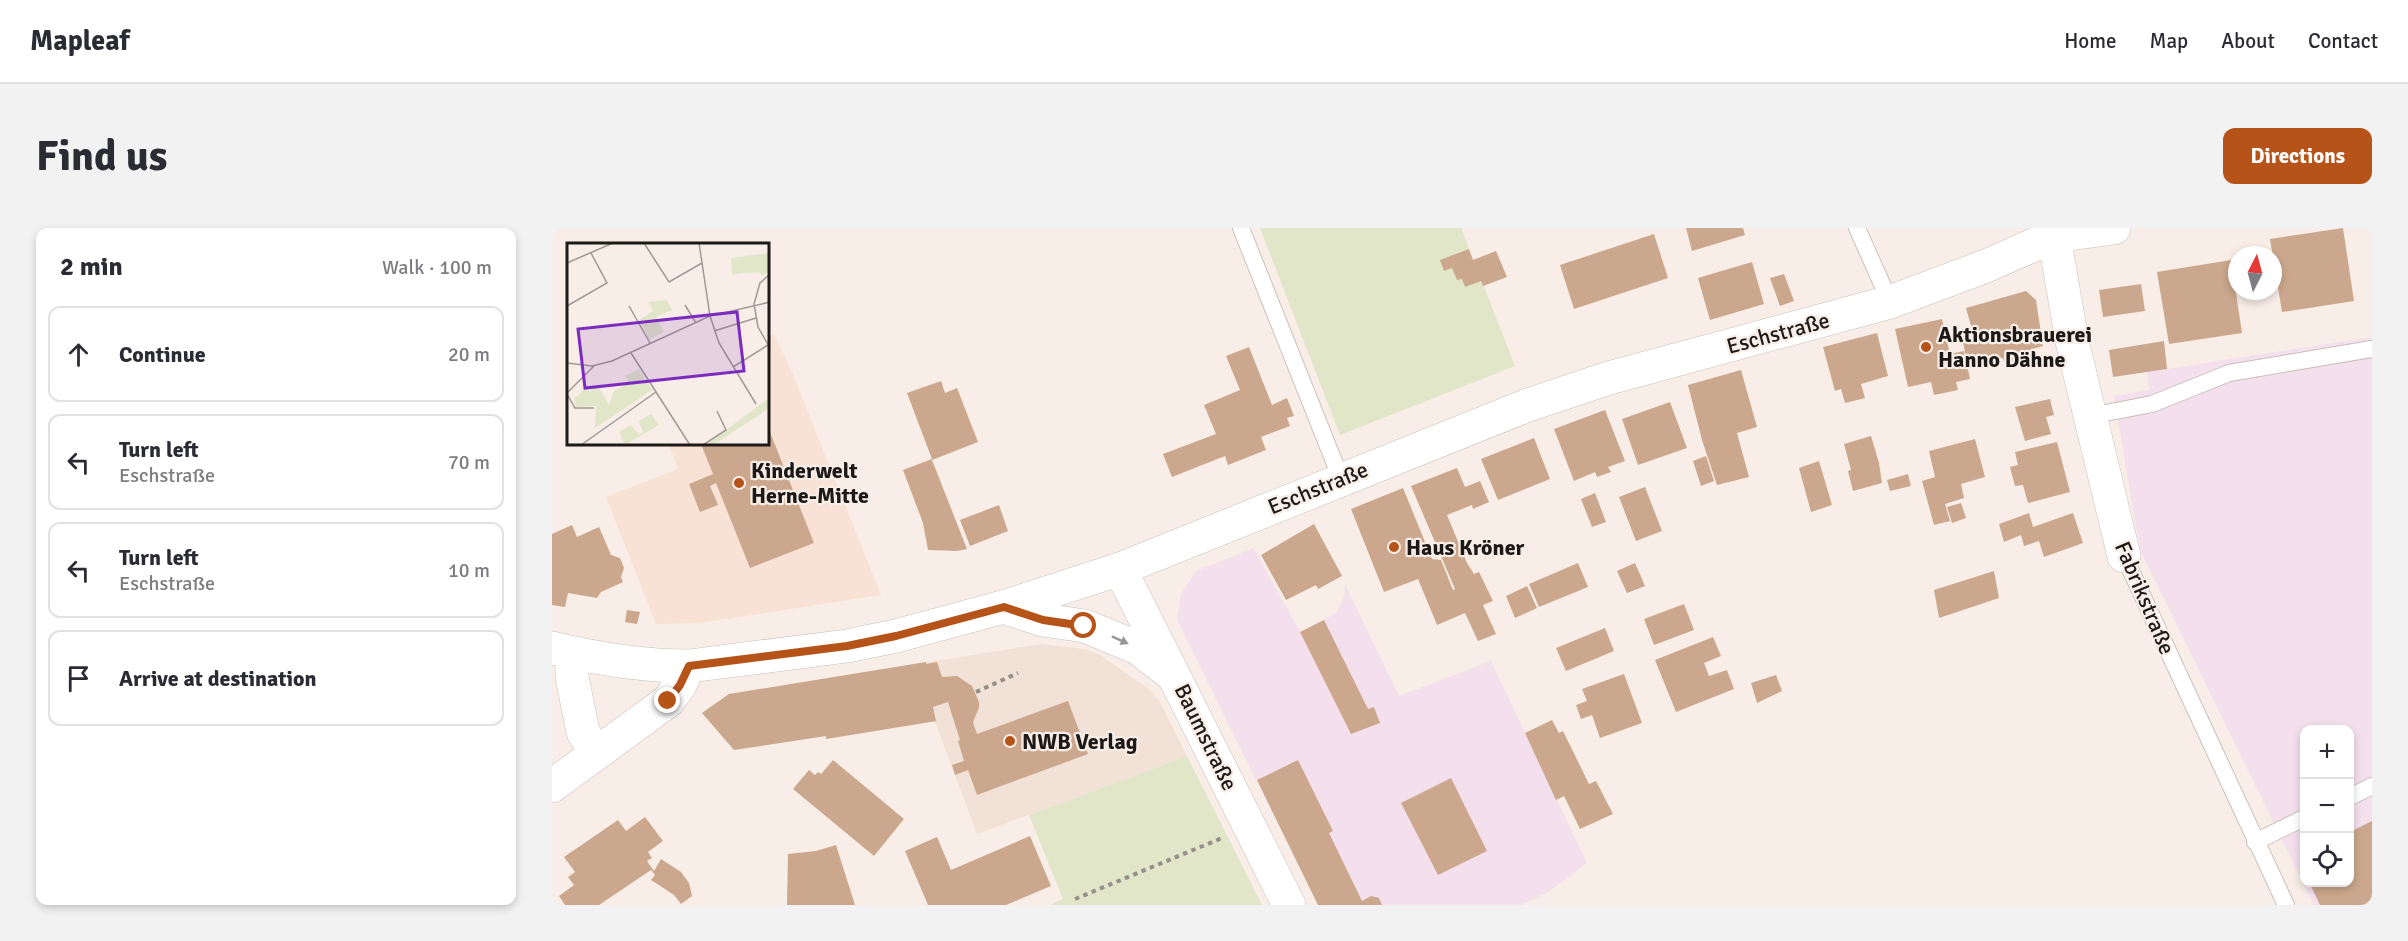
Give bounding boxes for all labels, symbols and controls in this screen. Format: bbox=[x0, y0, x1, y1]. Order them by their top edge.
text: Mapleaf bbox=[30, 24, 130, 58]
text: Home bbox=[2064, 28, 2117, 54]
text: Map bbox=[2150, 28, 2188, 54]
text: About bbox=[2221, 28, 2275, 54]
text: Contact bbox=[2308, 28, 2378, 54]
button: Directions bbox=[2223, 128, 2372, 184]
text: Find us bbox=[36, 131, 167, 182]
inset map bbox=[567, 243, 770, 446]
north arrow bbox=[2228, 246, 2282, 300]
text: 2 min bbox=[60, 251, 123, 283]
text: Walk · 100 m bbox=[382, 255, 492, 280]
street label: Eschstraße bbox=[1723, 306, 1833, 360]
place label: Aktionsbrauerei Hanno Dähne bbox=[1938, 321, 2092, 373]
icon: ahead bbox=[62, 338, 95, 371]
marker: Aktionsbrauerei Hanno Dähne bbox=[1919, 340, 1933, 354]
text: Continue bbox=[119, 341, 206, 368]
text: 20 m bbox=[448, 342, 490, 367]
text: Turn left bbox=[119, 436, 199, 463]
icon: left bbox=[62, 446, 95, 479]
text: 70 m bbox=[448, 450, 490, 475]
street label: Eschstraße bbox=[1264, 456, 1372, 520]
place label: Kinderwelt Herne-Mitte bbox=[751, 457, 869, 509]
text: Eschstraße bbox=[119, 463, 215, 488]
marker: Kinderwelt Herne-Mitte bbox=[732, 476, 746, 490]
place label: Haus Kröner bbox=[1406, 534, 1525, 561]
street label: Fabrikstraße bbox=[2109, 537, 2181, 659]
marker: Haus Kröner bbox=[1387, 540, 1401, 554]
text: Turn left bbox=[119, 544, 199, 571]
icon: left bbox=[62, 554, 95, 587]
text: 10 m bbox=[448, 558, 490, 583]
text: Eschstraße bbox=[119, 571, 215, 596]
route start bbox=[1070, 612, 1096, 638]
one-way arrow bbox=[1111, 635, 1129, 645]
icon: arrive bbox=[62, 662, 95, 695]
text: Arrive at destination bbox=[119, 665, 316, 692]
street label: Baumstraße bbox=[1169, 679, 1243, 795]
route end bbox=[654, 687, 680, 713]
map controls bbox=[2300, 725, 2354, 887]
button: + bbox=[2300, 725, 2354, 779]
place label: NWB Verlag bbox=[1022, 728, 1138, 755]
marker: NWB Verlag bbox=[1003, 734, 1017, 748]
button: − bbox=[2300, 779, 2354, 833]
button: locate bbox=[2300, 833, 2354, 887]

